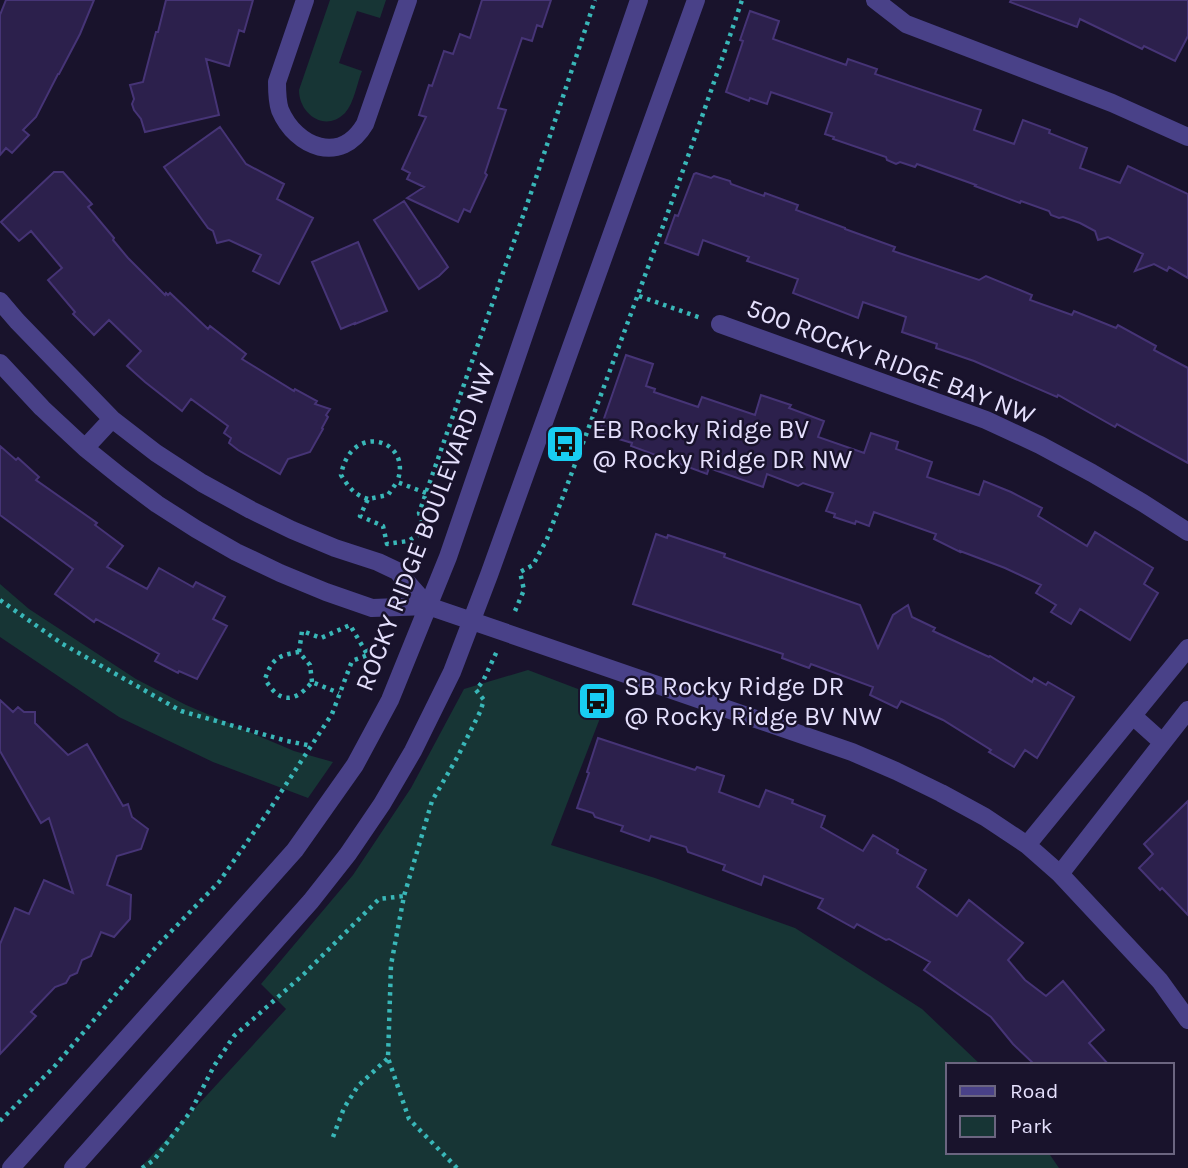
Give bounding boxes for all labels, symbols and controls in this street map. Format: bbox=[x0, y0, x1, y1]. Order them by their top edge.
street label: 500 ROCKY RIDGE BAY NW bbox=[742, 292, 1039, 431]
street label: ROCKY RIDGE BOULEVARD NW bbox=[349, 359, 502, 695]
place label: EB Rocky Ridge BV @ Rocky Ridge DR NW bbox=[592, 414, 852, 475]
bus stop icon: EB Rocky Ridge BV @ Rocky Ridge DR NW bbox=[544, 423, 586, 465]
place label: SB Rocky Ridge DR @ Rocky Ridge BV NW bbox=[624, 671, 882, 732]
bus stop icon: SB Rocky Ridge DR @ Rocky Ridge BV NW bbox=[576, 680, 618, 722]
legend bbox=[946, 1063, 1174, 1154]
text: Road bbox=[1010, 1079, 1058, 1103]
text: Park bbox=[1010, 1114, 1053, 1138]

